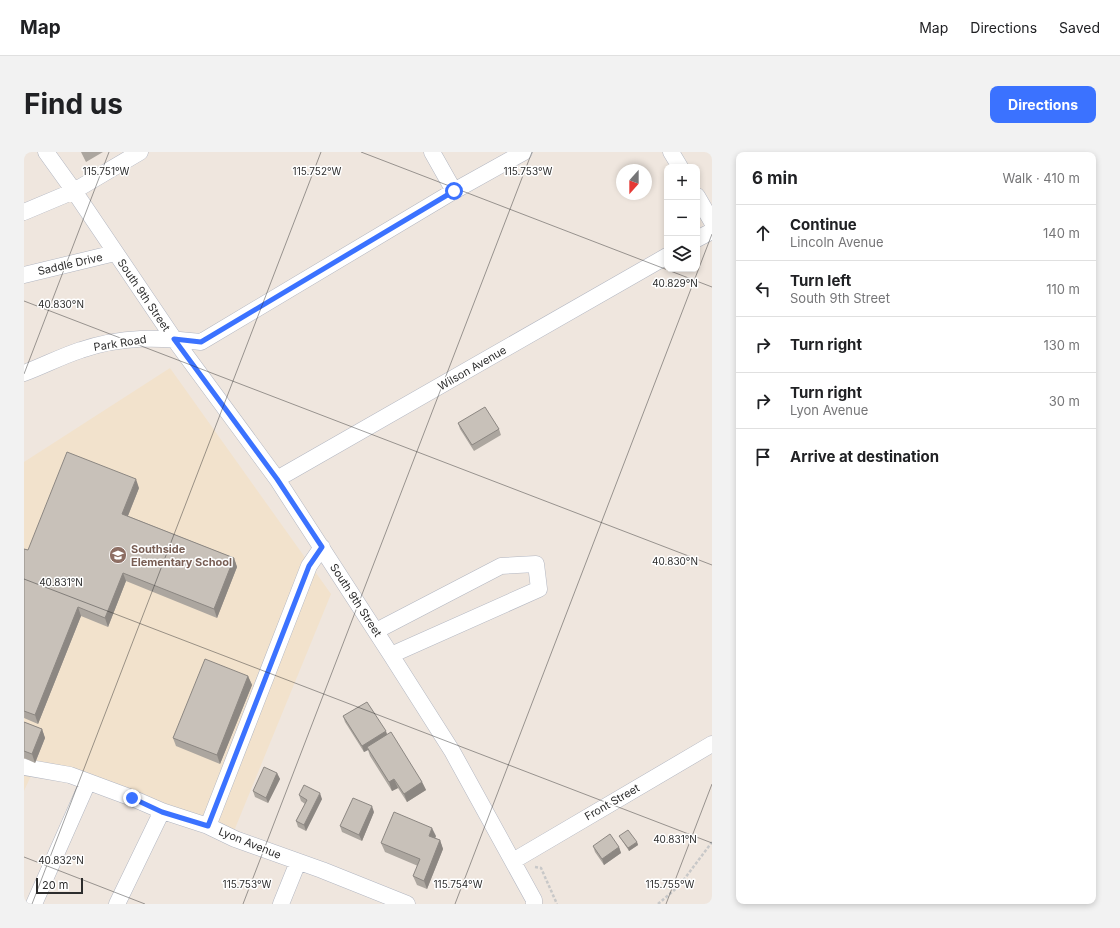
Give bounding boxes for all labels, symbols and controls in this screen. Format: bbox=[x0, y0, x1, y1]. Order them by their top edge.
text: Map bbox=[20, 16, 61, 39]
text: Map bbox=[919, 19, 948, 36]
text: Directions bbox=[970, 19, 1037, 36]
text: Saved bbox=[1059, 19, 1100, 36]
button: Directions bbox=[990, 86, 1096, 123]
text: Find us bbox=[24, 87, 123, 121]
north arrow bbox=[616, 164, 652, 200]
map controls bbox=[664, 164, 700, 272]
button: + bbox=[664, 164, 700, 200]
text: 115.751°W bbox=[83, 165, 130, 177]
text: 115.752°W bbox=[293, 165, 342, 177]
text: 115.753°W bbox=[504, 165, 553, 177]
text: 6 min bbox=[752, 168, 798, 188]
text: Walk · 410 m bbox=[1003, 170, 1080, 186]
route start bbox=[445, 182, 463, 200]
button: − bbox=[664, 200, 700, 236]
text: Continue bbox=[790, 215, 857, 234]
icon: ahead bbox=[752, 222, 774, 244]
text: 140 m bbox=[1043, 225, 1080, 241]
text: Lincoln Avenue bbox=[790, 234, 884, 250]
button: layers bbox=[664, 236, 700, 272]
street label: Saddle Drive bbox=[36, 250, 104, 278]
street label: South 9th Street bbox=[115, 256, 174, 334]
text: Turn left bbox=[790, 271, 851, 290]
text: 40.829°N bbox=[652, 277, 698, 289]
icon: left bbox=[752, 278, 774, 300]
text: 110 m bbox=[1046, 281, 1080, 297]
text: South 9th Street bbox=[790, 290, 890, 306]
text: 40.830°N bbox=[38, 298, 84, 310]
street label: Park Road bbox=[93, 332, 147, 354]
icon: right bbox=[752, 334, 774, 356]
text: Turn right bbox=[790, 335, 862, 354]
text: 130 m bbox=[1043, 337, 1080, 353]
street label: Wilson Avenue bbox=[435, 343, 509, 393]
text: Turn right bbox=[790, 383, 862, 402]
icon: right bbox=[752, 390, 774, 412]
text: 30 m bbox=[1049, 393, 1080, 409]
text: Lyon Avenue bbox=[790, 402, 868, 418]
icon: arrive bbox=[752, 446, 774, 468]
text: Arrive at destination bbox=[790, 447, 939, 466]
place label: Southside Elementary School bbox=[131, 542, 232, 569]
school or university icon: Southside Elementary School bbox=[108, 545, 128, 565]
text: 40.830°N bbox=[652, 555, 698, 567]
street label: South 9th Street bbox=[327, 561, 385, 640]
text: 40.831°N bbox=[39, 576, 83, 588]
street label: Front Street bbox=[582, 781, 642, 823]
route end bbox=[123, 789, 141, 807]
street label: Lyon Avenue bbox=[217, 824, 283, 862]
text: 40.831°N bbox=[653, 833, 697, 845]
text: 40.832°N bbox=[38, 854, 84, 866]
scale bar bbox=[36, 876, 83, 895]
text: 20 m bbox=[42, 878, 68, 892]
text: 115.753°W bbox=[223, 878, 272, 890]
text: 115.754°W bbox=[434, 878, 483, 890]
text: 115.755°W bbox=[646, 878, 695, 890]

